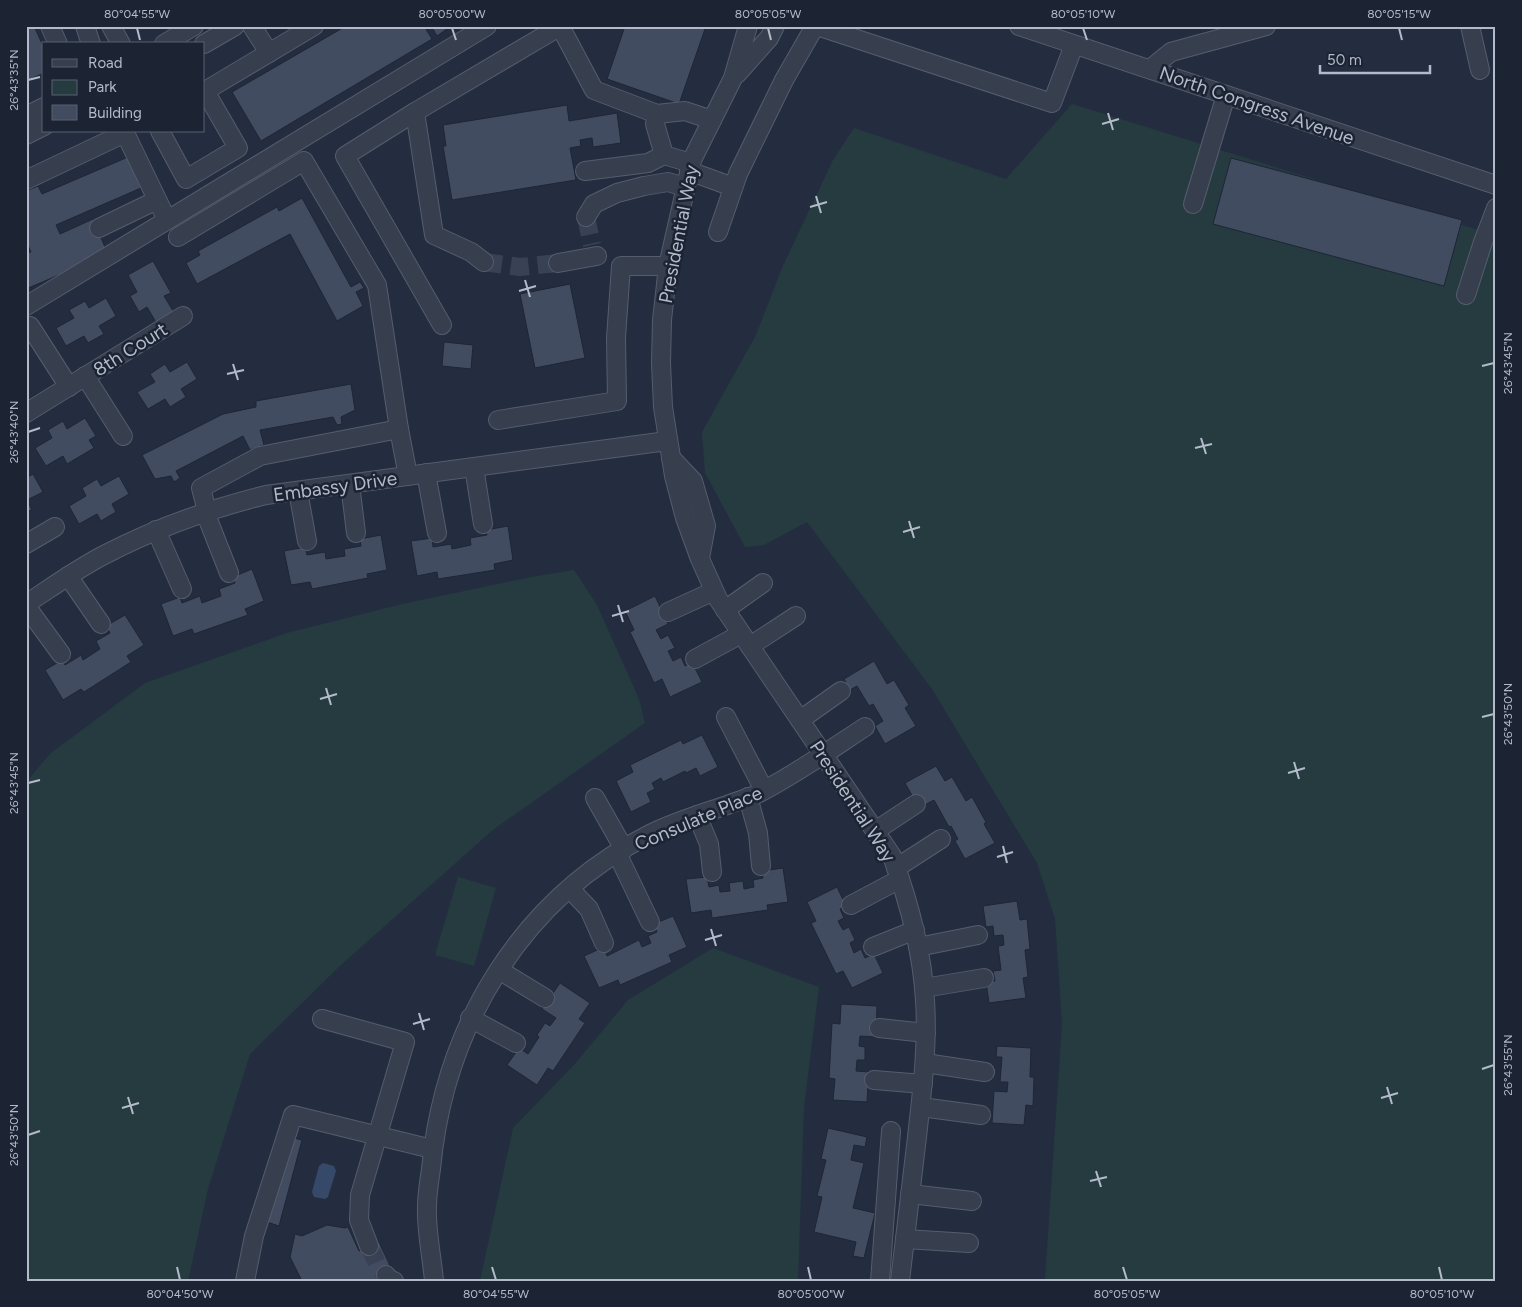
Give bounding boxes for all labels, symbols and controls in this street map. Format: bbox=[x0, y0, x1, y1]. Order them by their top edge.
text: 80°04'55"W bbox=[104, 7, 171, 21]
text: 80°05'00"W bbox=[418, 7, 486, 21]
text: 80°05'05"W bbox=[735, 7, 802, 21]
text: 80°05'10"W bbox=[1051, 7, 1116, 21]
text: 80°05'15"W bbox=[1367, 7, 1431, 21]
legend bbox=[42, 42, 205, 132]
scale bar bbox=[1320, 42, 1430, 74]
text: 26°43'35"N bbox=[7, 50, 21, 110]
text: 50 m bbox=[1327, 51, 1362, 69]
text: Road bbox=[88, 54, 123, 72]
street label: North Congress Avenue bbox=[1156, 61, 1357, 150]
text: Park bbox=[88, 78, 117, 96]
text: Building bbox=[88, 104, 142, 122]
street label: Presidential Way bbox=[654, 163, 703, 305]
street label: 8th Court bbox=[89, 318, 172, 381]
text: 26°43'45"N bbox=[1501, 332, 1515, 394]
text: 26°43'40"N bbox=[7, 401, 21, 463]
street label: Embassy Drive bbox=[272, 466, 398, 507]
text: 26°43'50"N bbox=[1501, 683, 1515, 745]
street label: Presidential Way bbox=[805, 736, 900, 866]
text: 26°43'45"N bbox=[7, 752, 21, 814]
street label: Consulate Place bbox=[631, 781, 765, 856]
text: 26°43'55"N bbox=[1501, 1034, 1515, 1096]
text: 26°43'50"N bbox=[7, 1104, 21, 1166]
text: 80°04'50"W bbox=[147, 1287, 214, 1301]
text: 80°04'55"W bbox=[463, 1287, 530, 1301]
text: 80°05'00"W bbox=[777, 1287, 845, 1301]
text: 80°05'05"W bbox=[1094, 1287, 1161, 1301]
text: 80°05'10"W bbox=[1410, 1287, 1475, 1301]

